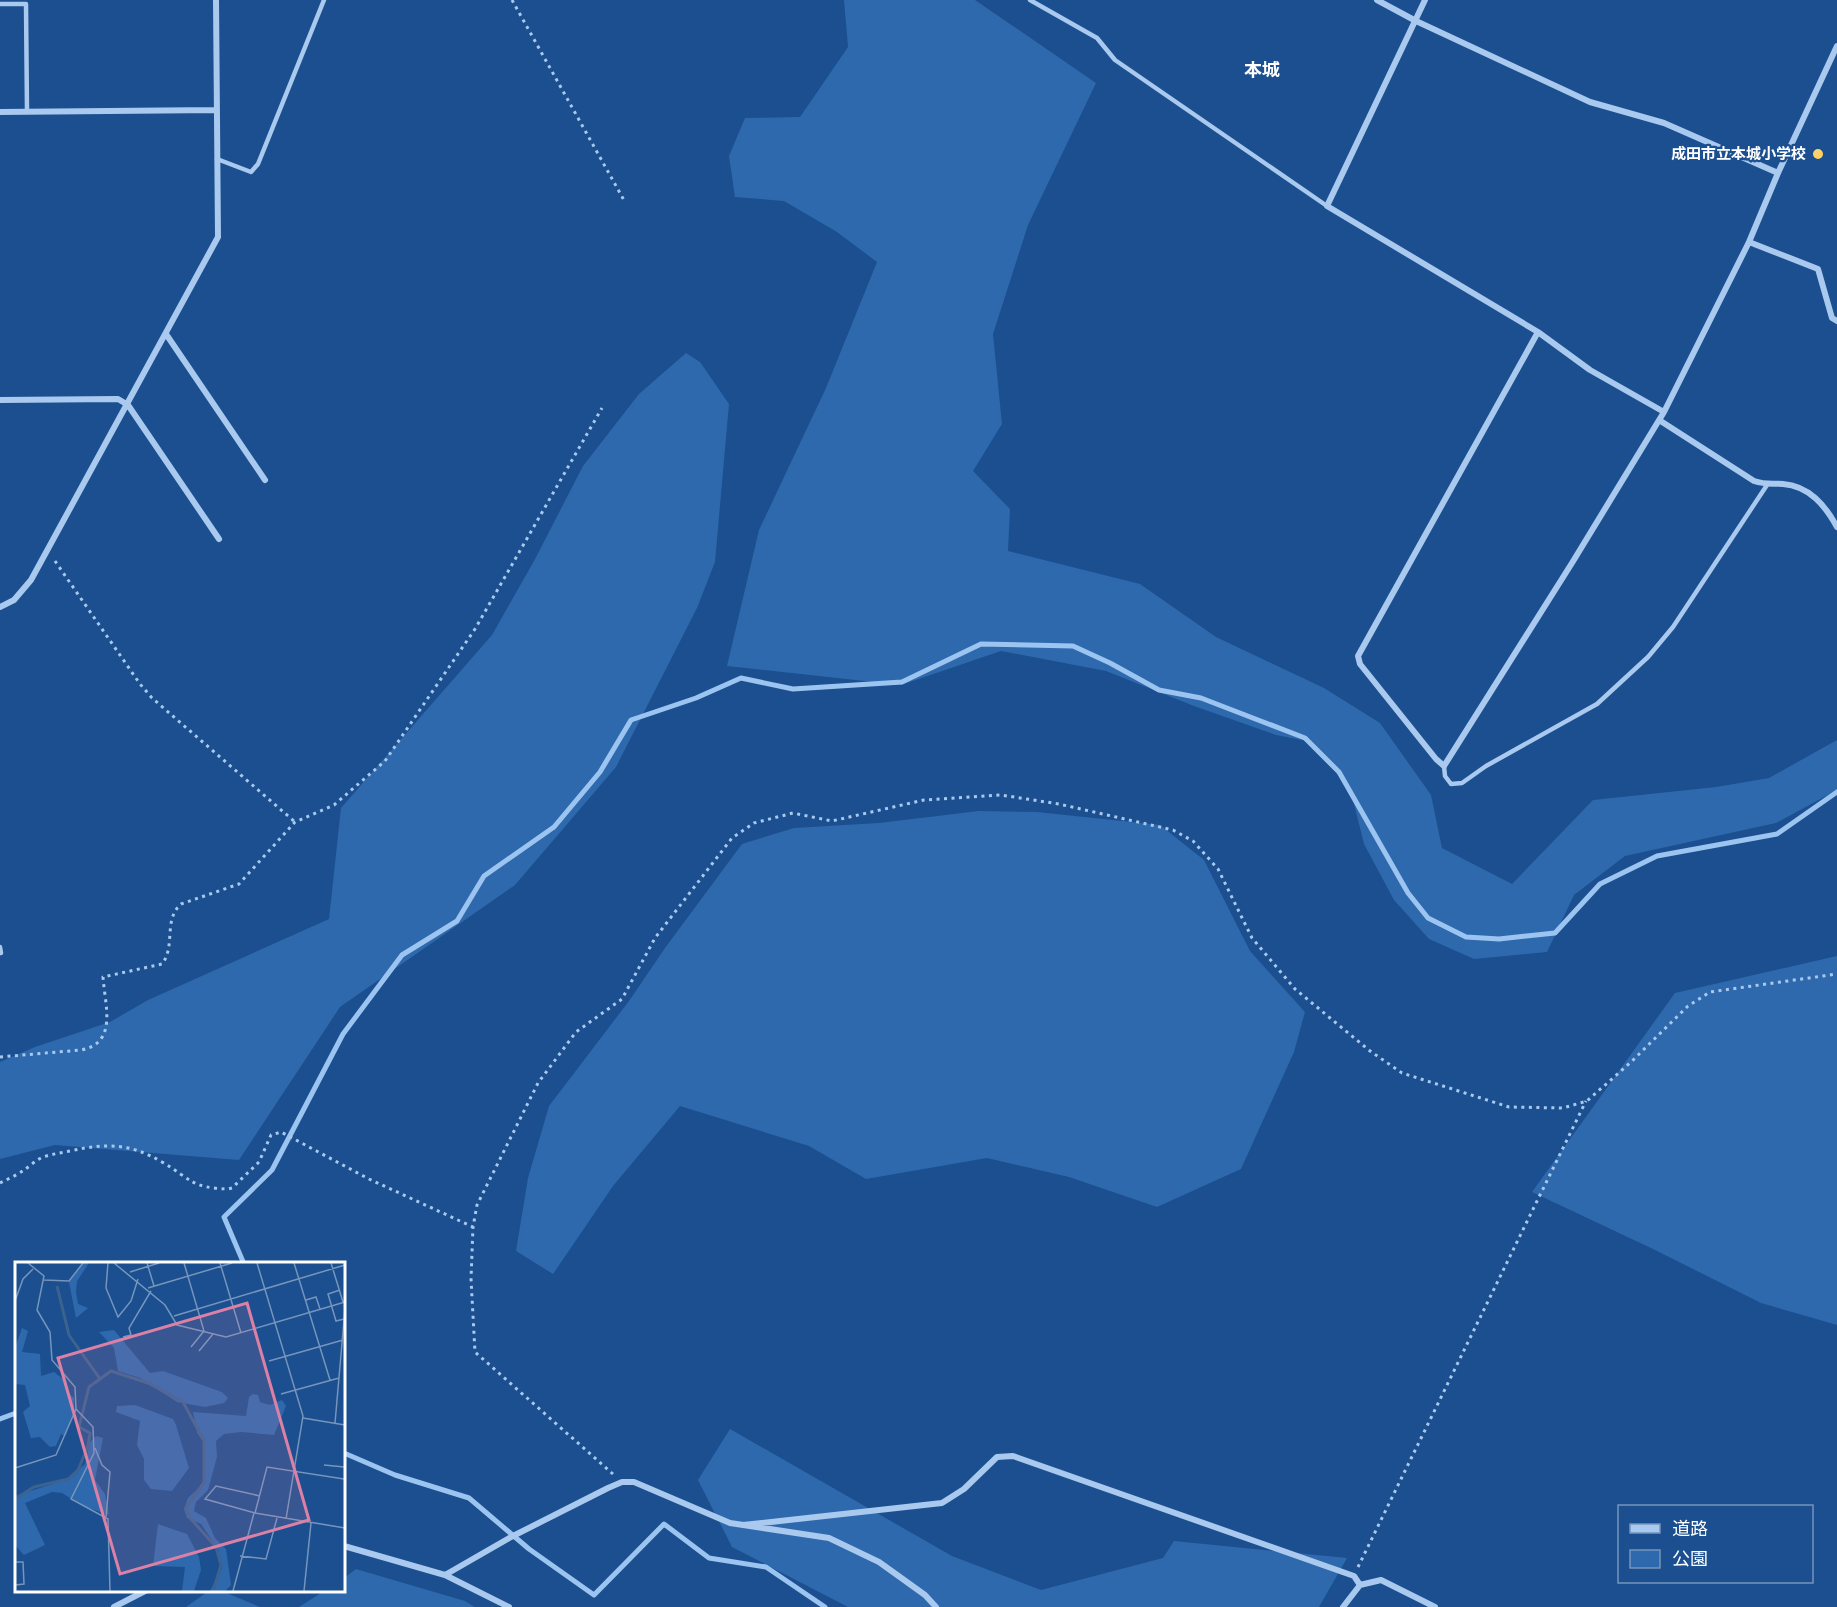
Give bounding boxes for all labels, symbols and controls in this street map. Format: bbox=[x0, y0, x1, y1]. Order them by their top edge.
district label: 本城 bbox=[1244, 58, 1280, 81]
place label: 成田市立本城小学校 bbox=[1671, 144, 1806, 163]
marker: 成田市立本城小学校 bbox=[1811, 147, 1825, 161]
inset map bbox=[15, 1262, 345, 1592]
legend bbox=[1618, 1505, 1813, 1583]
text: 道路 bbox=[1672, 1517, 1708, 1540]
text: 公園 bbox=[1672, 1547, 1708, 1570]

